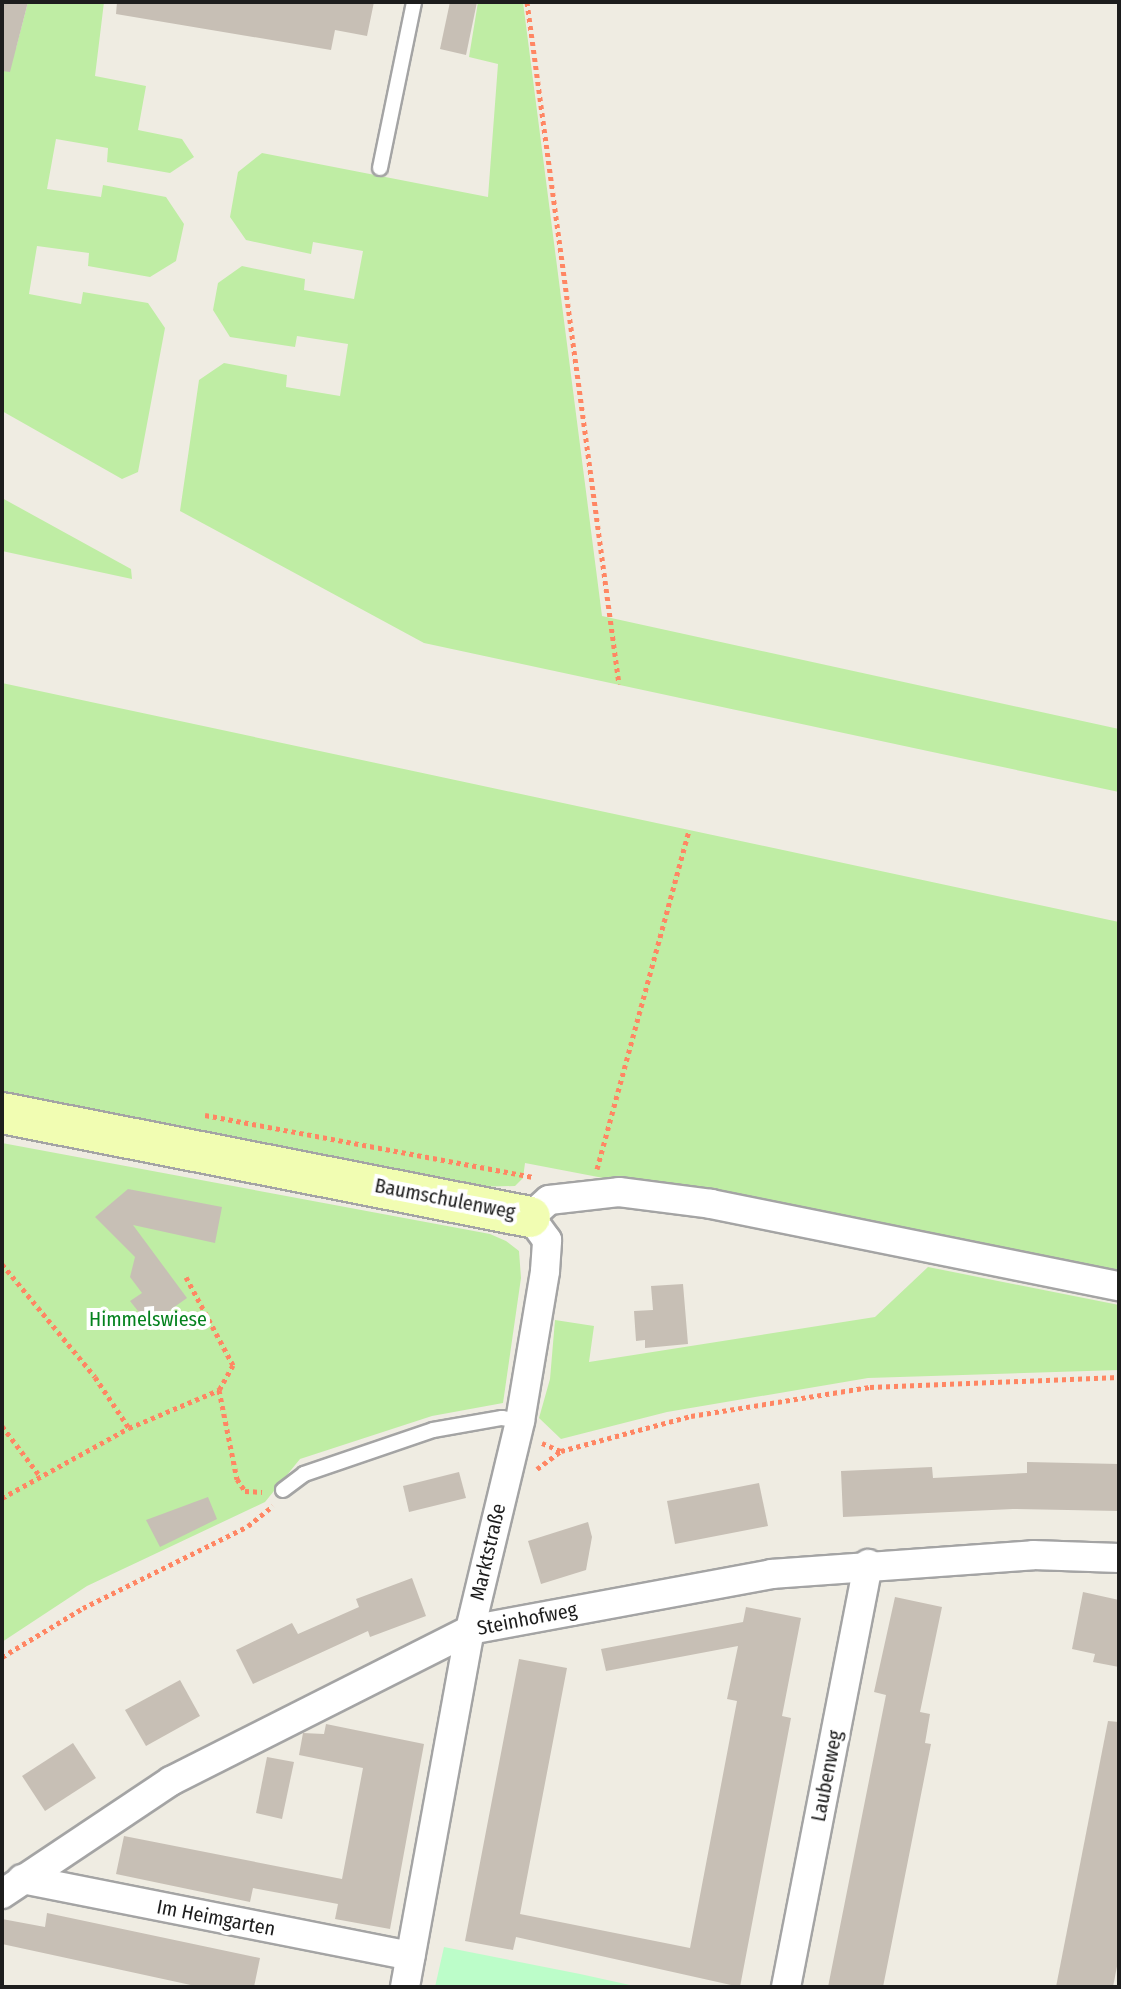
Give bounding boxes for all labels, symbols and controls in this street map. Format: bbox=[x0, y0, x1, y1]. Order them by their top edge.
street label: Baumschulenweg bbox=[373, 1174, 517, 1224]
park label: Himmelswiese bbox=[89, 1307, 207, 1331]
street label: Marktstraße bbox=[465, 1501, 511, 1603]
street label: Steinhofweg bbox=[475, 1598, 579, 1640]
street label: Laubenweg bbox=[806, 1728, 848, 1824]
street label: Im Heimgarten bbox=[155, 1895, 277, 1941]

